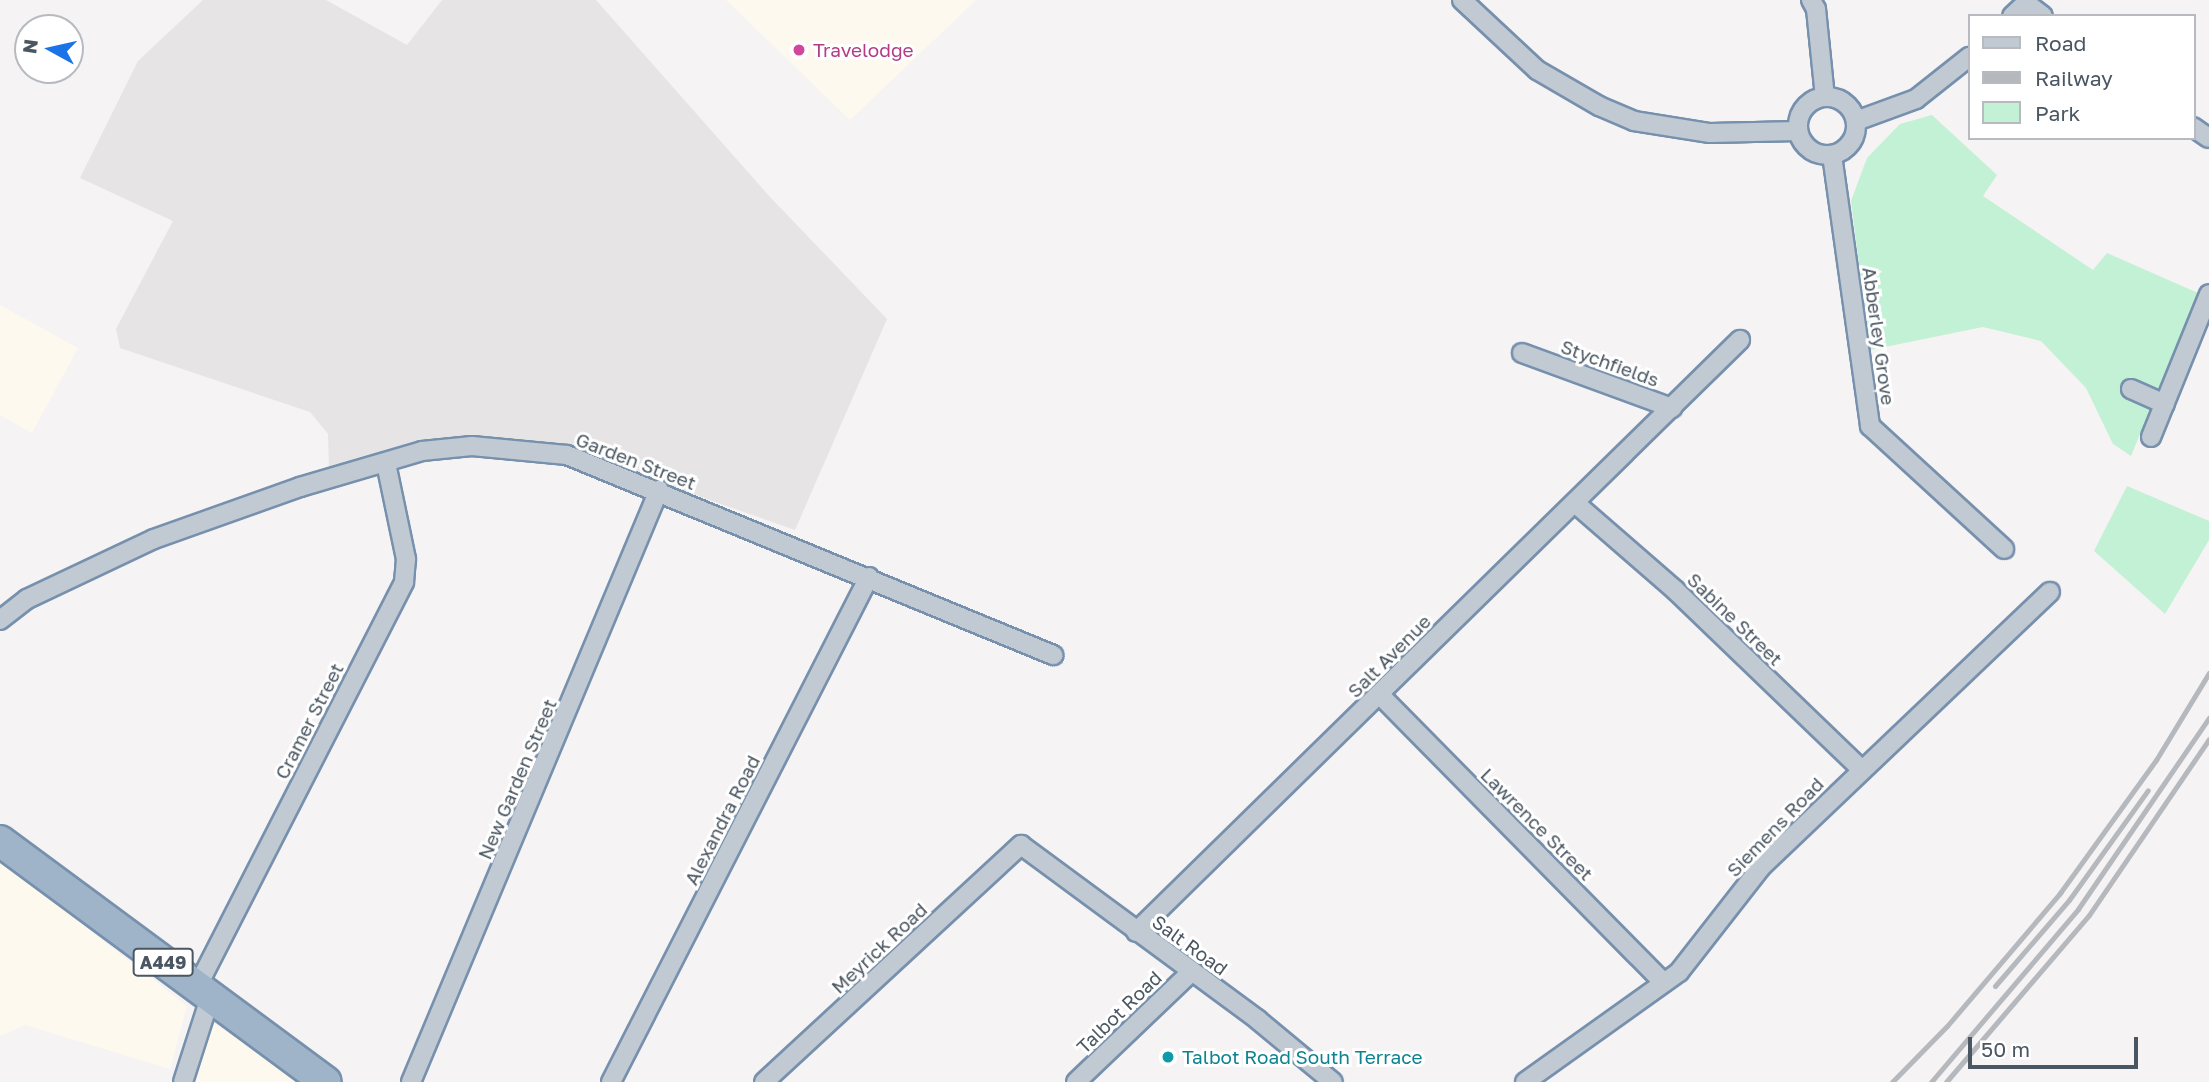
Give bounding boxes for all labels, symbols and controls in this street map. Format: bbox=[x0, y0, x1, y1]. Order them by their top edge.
north arrow bbox=[14, 14, 84, 84]
legend bbox=[1968, 14, 2195, 140]
text: Road bbox=[2035, 30, 2086, 56]
text: N bbox=[17, 38, 42, 55]
place label: Travelodge bbox=[813, 39, 914, 61]
marker: Travelodge bbox=[791, 42, 807, 58]
text: Railway bbox=[2035, 65, 2113, 91]
text: Park bbox=[2035, 100, 2080, 126]
street label: Abberley Grove bbox=[1858, 265, 1900, 407]
street label: Stychfields bbox=[1558, 335, 1662, 391]
street label: Garden Street bbox=[573, 428, 699, 494]
street label: Sabine Street bbox=[1683, 568, 1787, 670]
street label: Salt Avenue bbox=[1343, 610, 1435, 702]
street label: Cramer Street bbox=[270, 659, 348, 783]
street label: New Garden Street bbox=[473, 695, 561, 863]
street label: Alexandra Road bbox=[679, 751, 765, 889]
street label: Lawrence Street bbox=[1476, 763, 1598, 885]
street label: Siemens Road bbox=[1722, 773, 1828, 881]
street label: Meyrick Road bbox=[826, 898, 932, 998]
street label: Salt Road bbox=[1148, 910, 1232, 980]
road number: A449 bbox=[132, 947, 194, 976]
street label: Talbot Road bbox=[1072, 966, 1166, 1058]
scale bar bbox=[1971, 1023, 2141, 1066]
text: 50 m bbox=[1981, 1036, 2030, 1062]
place label: Talbot Road South Terrace bbox=[1182, 1046, 1423, 1068]
marker: Talbot Road South Terrace bbox=[1160, 1049, 1176, 1065]

